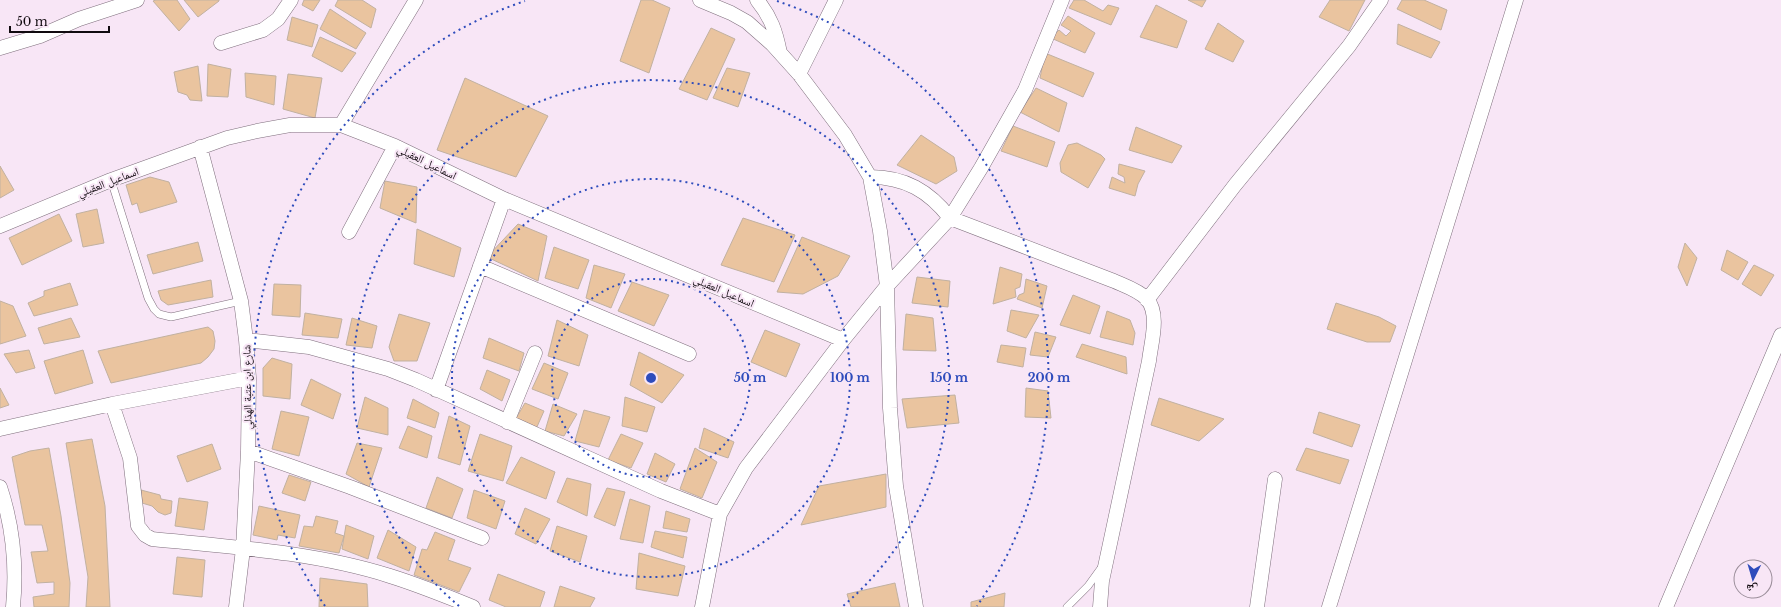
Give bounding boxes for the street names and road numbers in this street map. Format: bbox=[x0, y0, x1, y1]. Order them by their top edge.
street label: اسماعيل العقيلي bbox=[394, 142, 459, 184]
street label: اسماعيل العقيلي bbox=[75, 164, 141, 202]
street label: اسماعيل العقيلي bbox=[691, 272, 756, 312]
street label: شارع ابن عتبة الهذلي bbox=[239, 345, 257, 429]

